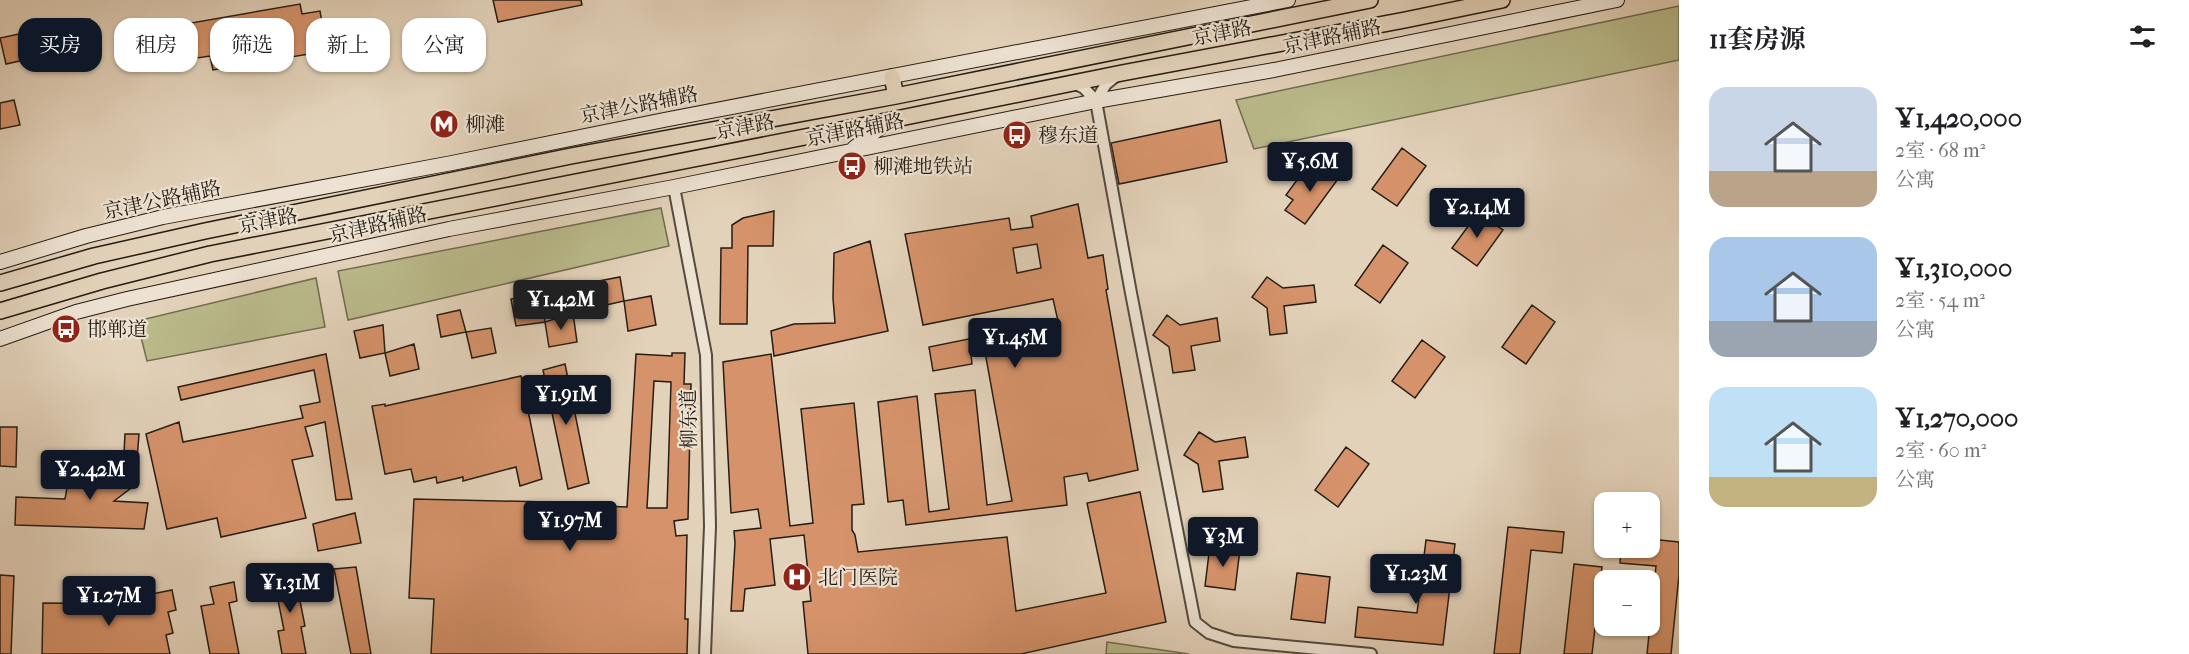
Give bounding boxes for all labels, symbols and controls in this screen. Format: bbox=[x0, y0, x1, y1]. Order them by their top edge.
street label: 京津路辅路 bbox=[1281, 15, 1383, 59]
street label: 京津路 bbox=[1190, 16, 1254, 50]
chip: 买房 bbox=[18, 18, 102, 72]
chip: 租房 bbox=[114, 18, 198, 72]
chip: 筛选 bbox=[210, 18, 294, 72]
chip: 新上 bbox=[306, 18, 390, 72]
chip: 公寓 bbox=[402, 18, 486, 72]
icon: filters bbox=[2126, 20, 2159, 53]
text: 11套房源 bbox=[1709, 24, 1806, 55]
street label: 京津公路辅路 bbox=[578, 82, 700, 128]
text: ¥1,420,000 bbox=[1895, 103, 2022, 134]
metro station icon: 柳滩 bbox=[428, 108, 460, 140]
street label: 京津路辅路 bbox=[804, 109, 906, 151]
street label: 京津路 bbox=[713, 110, 777, 144]
icon: home bbox=[1757, 111, 1829, 183]
place label: 柳滩 bbox=[465, 113, 505, 136]
bus stop icon: 穆东道 bbox=[1001, 119, 1033, 151]
place label: 穆东道 bbox=[1038, 124, 1098, 147]
text: 2室 · 68 m² bbox=[1895, 139, 1985, 162]
pin: ¥5.6M bbox=[1268, 142, 1352, 193]
bus stop icon: 柳滩地铁站 bbox=[836, 150, 868, 182]
text: ¥5.6M bbox=[1281, 150, 1339, 173]
place label: 柳滩地铁站 bbox=[873, 155, 973, 178]
text: 公寓 bbox=[1895, 168, 1935, 191]
street label: 京津公路辅路 bbox=[101, 176, 223, 224]
pin: ¥2.14M bbox=[1428, 188, 1526, 239]
text: ¥2.14M bbox=[1444, 196, 1510, 219]
street label: 京津路辅路 bbox=[327, 203, 429, 247]
street label: 京津路 bbox=[236, 204, 300, 238]
text: ¥1,310,000 bbox=[1895, 253, 2012, 284]
icon: home bbox=[1757, 261, 1829, 333]
pin: ¥1.42M bbox=[512, 280, 610, 331]
text: ¥1.42M bbox=[527, 288, 595, 311]
text: 2室 · 54 m² bbox=[1895, 289, 1985, 312]
bus stop icon: 邯郸道 bbox=[50, 313, 82, 345]
place label: 邯郸道 bbox=[87, 318, 147, 341]
pin: ¥1.45M bbox=[966, 318, 1064, 369]
text: 公寓 bbox=[1895, 318, 1935, 341]
text: ¥1.45M bbox=[982, 326, 1048, 349]
pin: ¥1.91M bbox=[517, 375, 615, 426]
text: ¥1.91M bbox=[535, 383, 597, 406]
street label: 柳东道 bbox=[677, 389, 701, 449]
text: ¥1,270,000 bbox=[1895, 403, 2018, 434]
icon: home bbox=[1757, 411, 1829, 483]
text: 2室 · 60 m² bbox=[1895, 439, 1986, 462]
pin: ¥2.42M bbox=[41, 450, 139, 501]
text: ¥2.42M bbox=[55, 458, 125, 481]
text: 公寓 bbox=[1895, 468, 1935, 491]
map controls bbox=[1594, 492, 1660, 636]
button: + bbox=[1594, 492, 1660, 558]
pin: ¥1.97M bbox=[521, 501, 619, 552]
text: ¥1.97M bbox=[538, 509, 602, 532]
pin: ¥3M bbox=[1194, 517, 1252, 568]
text: ¥3M bbox=[1202, 525, 1244, 548]
pin: ¥1.23M bbox=[1367, 554, 1465, 605]
hospital icon: 北门医院 bbox=[781, 561, 813, 593]
text: ¥1.23M bbox=[1384, 562, 1448, 585]
pin: ¥1.31M bbox=[241, 563, 339, 614]
place label: 北门医院 bbox=[818, 566, 898, 589]
button: − bbox=[1594, 570, 1660, 636]
text: ¥1.31M bbox=[260, 571, 320, 594]
pin: ¥1.27M bbox=[60, 576, 158, 627]
text: ¥1.27M bbox=[77, 584, 141, 607]

